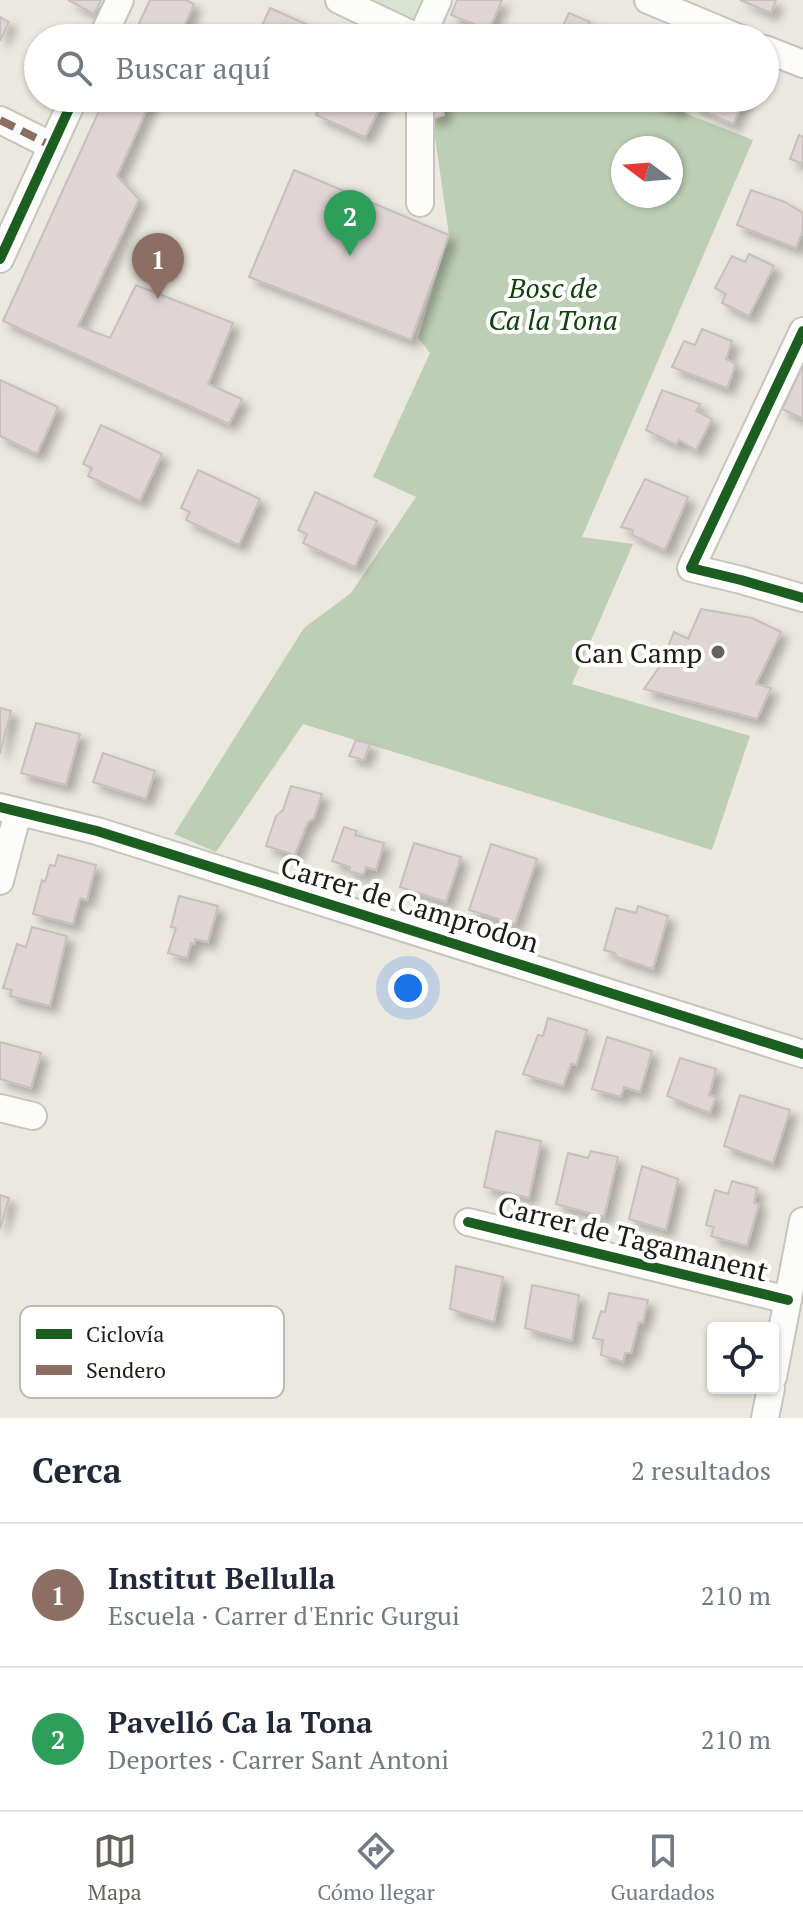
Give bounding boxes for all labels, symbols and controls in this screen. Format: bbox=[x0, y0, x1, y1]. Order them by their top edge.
search box bbox=[24, 24, 779, 112]
icon: search bbox=[52, 46, 96, 90]
text: Buscar aquí bbox=[116, 48, 270, 88]
north arrow bbox=[611, 136, 683, 208]
pin: 2 bbox=[324, 190, 376, 256]
pin: 1 bbox=[132, 233, 184, 299]
park label: Bosc de Ca la Tona bbox=[488, 269, 618, 338]
place label: Can Camp bbox=[574, 634, 702, 671]
marker: Can Camp bbox=[709, 643, 727, 661]
street label: Carrer de Camprodon bbox=[277, 847, 544, 961]
your location bbox=[388, 968, 428, 1008]
street label: Carrer de Tagamanent bbox=[494, 1187, 773, 1290]
legend bbox=[20, 1306, 284, 1398]
text: Ciclovía bbox=[86, 1319, 164, 1348]
map controls bbox=[707, 1322, 779, 1394]
button: locate bbox=[707, 1322, 779, 1394]
text: Sendero bbox=[86, 1355, 166, 1384]
text: Cerca bbox=[32, 1448, 122, 1493]
text: 2 resultados bbox=[631, 1453, 771, 1487]
text: Institut Bellulla bbox=[108, 1558, 335, 1598]
text: 1 bbox=[51, 1578, 65, 1612]
text: 210 m bbox=[701, 1578, 771, 1612]
text: Escuela · Carrer d'Enric Gurgui bbox=[108, 1598, 460, 1632]
text: Pavelló Ca la Tona bbox=[108, 1702, 373, 1742]
text: 2 bbox=[51, 1722, 65, 1756]
text: 210 m bbox=[701, 1722, 771, 1756]
text: Deportes · Carrer Sant Antoni bbox=[108, 1742, 449, 1776]
tab: Mapa bbox=[88, 1829, 142, 1906]
tab: Cómo llegar bbox=[317, 1829, 435, 1906]
tab: Guardados bbox=[611, 1829, 715, 1906]

